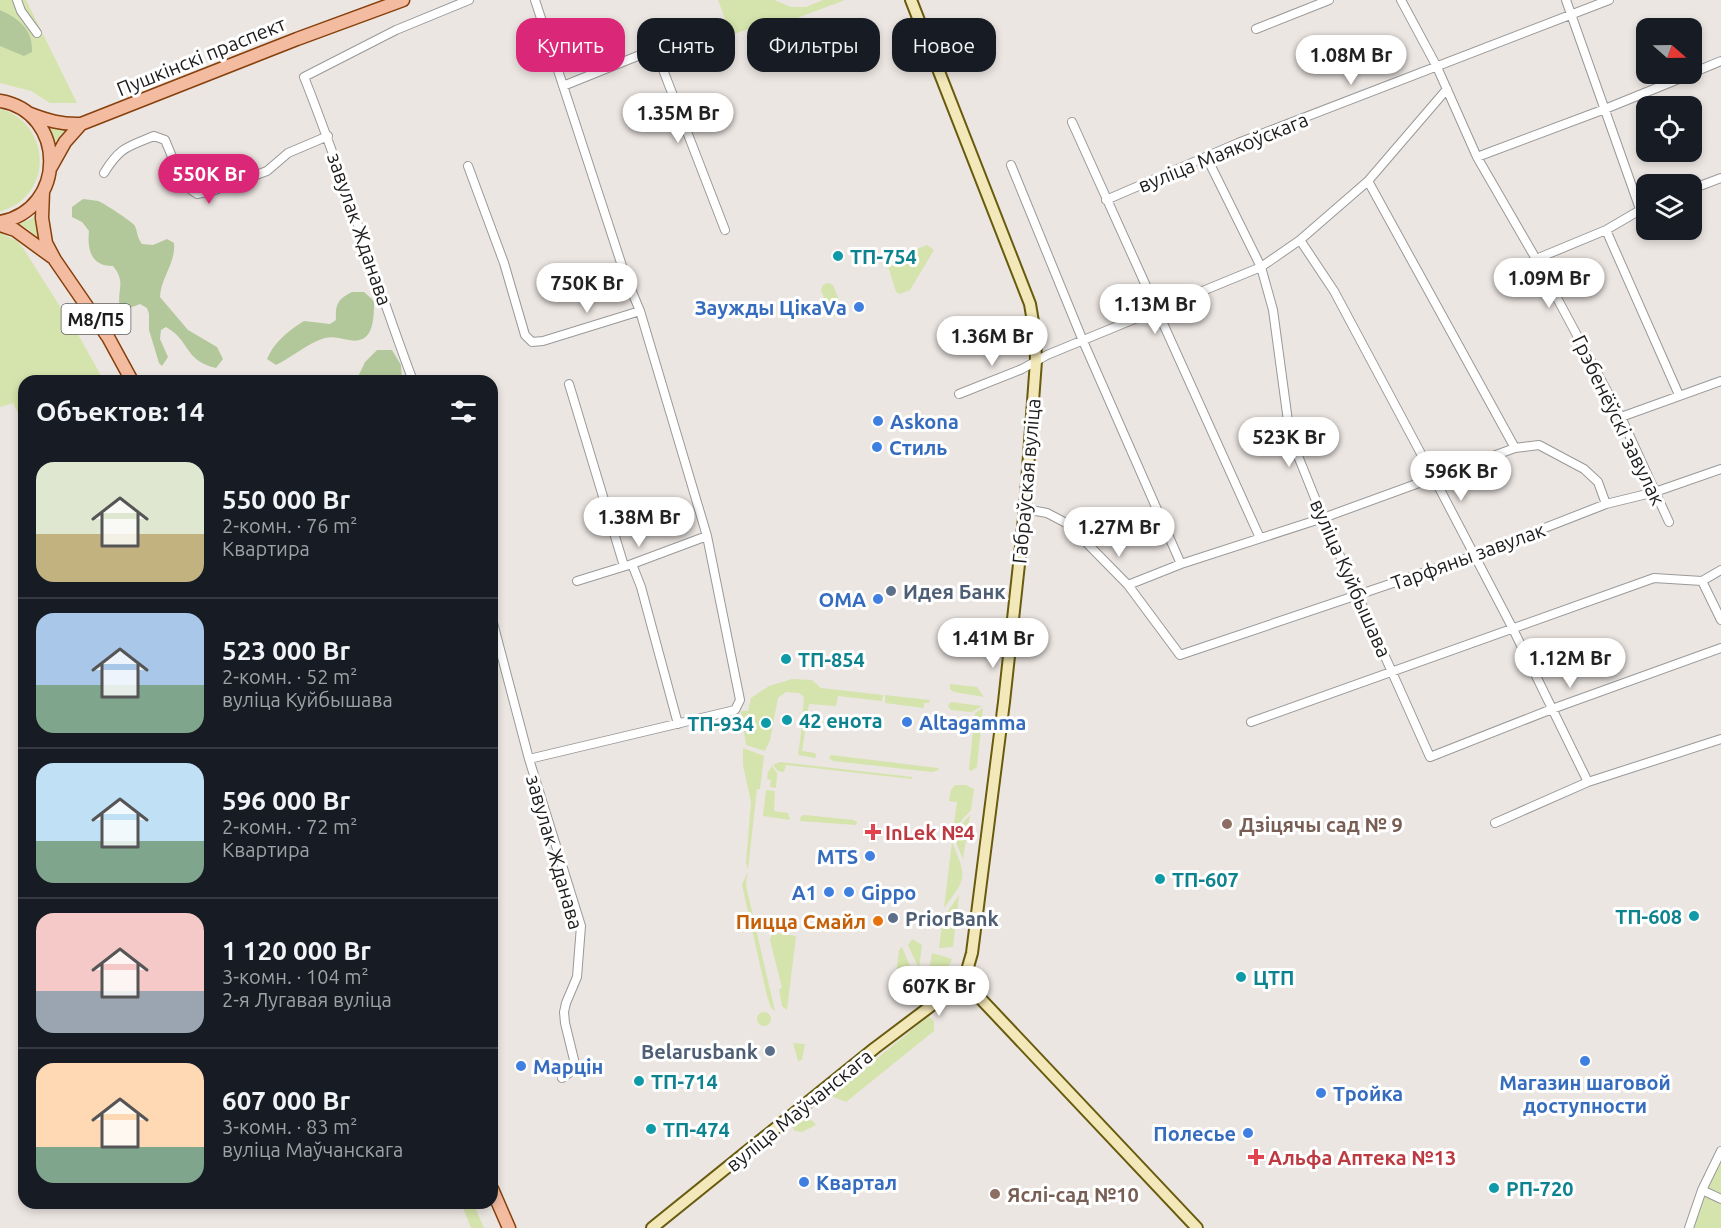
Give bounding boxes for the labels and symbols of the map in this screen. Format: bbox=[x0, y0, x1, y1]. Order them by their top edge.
street label: Пушкінскі праспект bbox=[113, 12, 289, 100]
north arrow bbox=[1636, 18, 1702, 84]
pin: 1.08M Br bbox=[1289, 35, 1413, 86]
pin: 1.35M Br bbox=[616, 93, 740, 144]
street label: вуліца Маякоўскага bbox=[1135, 107, 1311, 197]
street label: завулак Жданава bbox=[323, 150, 397, 308]
pin: 550K Br bbox=[154, 154, 264, 205]
place label: ТП-754 bbox=[850, 245, 917, 268]
marker: ТП-754 bbox=[831, 249, 845, 263]
pin: 1.09M Br bbox=[1487, 258, 1611, 309]
pin: 750K Br bbox=[532, 263, 642, 314]
pin: 1.13M Br bbox=[1093, 284, 1217, 335]
place label: Заужды ЦікаVа bbox=[695, 296, 847, 319]
marker: Заужды ЦікаVа bbox=[852, 300, 866, 314]
road number: М8/П5 bbox=[62, 304, 130, 334]
pin: 1.36M Br bbox=[930, 316, 1054, 367]
street label: Грэбенёўскі завулак bbox=[1568, 331, 1670, 509]
street label: Габраўская вуліца bbox=[1007, 397, 1045, 565]
place label: Askona bbox=[890, 410, 959, 433]
marker: Askona bbox=[871, 414, 885, 428]
pin: 523K Br bbox=[1234, 417, 1344, 468]
place label: Стиль bbox=[889, 436, 947, 459]
marker: Стиль bbox=[870, 440, 884, 454]
pin: 596K Br bbox=[1406, 451, 1516, 502]
street label: вуліца Куйбышава bbox=[1306, 495, 1396, 661]
pin: 1.38M Br bbox=[577, 497, 701, 548]
pin: 1.27M Br bbox=[1057, 507, 1181, 558]
street label: Тарфяны завулак bbox=[1388, 518, 1548, 594]
place label: Идея Банк bbox=[903, 580, 1006, 603]
marker: Идея Банк bbox=[884, 584, 898, 598]
place label: ОМА bbox=[818, 588, 866, 611]
marker: ОМА bbox=[871, 592, 885, 606]
pin: 1.41M Br bbox=[931, 618, 1055, 669]
pin: 1.12M Br bbox=[1508, 638, 1632, 689]
place label: ТП-854 bbox=[798, 648, 865, 671]
marker: ТП-854 bbox=[779, 652, 793, 666]
place label: 42 енота bbox=[799, 709, 883, 732]
place label: Altagamma bbox=[919, 711, 1026, 734]
place label: ТП-934 bbox=[687, 712, 754, 735]
marker: 42 енота bbox=[780, 713, 794, 727]
marker: Altagamma bbox=[900, 715, 914, 729]
marker: ТП-934 bbox=[759, 716, 773, 730]
street label: завулак Жданава bbox=[522, 772, 588, 932]
place label: Дзіцячы сад № 9 bbox=[1239, 813, 1403, 836]
marker: Дзіцячы сад № 9 bbox=[1220, 817, 1234, 831]
place label: InLek №4 bbox=[885, 821, 975, 844]
marker: InLek №4 bbox=[866, 825, 880, 839]
place label: MTS bbox=[817, 845, 858, 868]
marker: MTS bbox=[863, 849, 877, 863]
place label: ТП-607 bbox=[1172, 868, 1239, 891]
marker: ТП-607 bbox=[1153, 872, 1167, 886]
place label: A1 bbox=[792, 881, 817, 904]
place label: Gippo bbox=[861, 881, 916, 904]
marker: A1 bbox=[822, 885, 836, 899]
marker: Gippo bbox=[842, 885, 856, 899]
place label: ТП-608 bbox=[1615, 905, 1682, 928]
place label: PriorBank bbox=[905, 907, 999, 930]
marker: ТП-608 bbox=[1687, 909, 1701, 923]
place label: Пицца Смайл bbox=[736, 910, 866, 933]
marker: PriorBank bbox=[886, 911, 900, 925]
marker: Пицца Смайл bbox=[871, 914, 885, 928]
pin: 607K Br bbox=[884, 966, 994, 1017]
place label: ЦТП bbox=[1253, 966, 1294, 989]
marker: ЦТП bbox=[1234, 970, 1248, 984]
place label: Belarusbank bbox=[641, 1040, 758, 1063]
street label: вуліца Маўчанскага bbox=[721, 1044, 877, 1176]
marker: Belarusbank bbox=[763, 1044, 777, 1058]
marker: Магазин шаговой доступности bbox=[1578, 1054, 1592, 1068]
place label: Марцін bbox=[533, 1055, 603, 1078]
marker: Марцін bbox=[514, 1059, 528, 1073]
place label: ТП-714 bbox=[651, 1070, 718, 1093]
place label: Магазин шаговой доступности bbox=[1499, 1071, 1671, 1117]
marker: ТП-714 bbox=[632, 1074, 646, 1088]
place label: Тройка bbox=[1333, 1082, 1403, 1105]
marker: Тройка bbox=[1314, 1086, 1328, 1100]
place label: ТП-474 bbox=[663, 1118, 730, 1141]
marker: ТП-474 bbox=[644, 1122, 658, 1136]
place label: Полесье bbox=[1153, 1122, 1236, 1145]
marker: Полесье bbox=[1241, 1126, 1255, 1140]
place label: Альфа Аптека №13 bbox=[1268, 1146, 1456, 1169]
marker: Альфа Аптека №13 bbox=[1249, 1150, 1263, 1164]
place label: Квартал bbox=[816, 1171, 897, 1194]
marker: Квартал bbox=[797, 1175, 811, 1189]
place label: РП-720 bbox=[1506, 1177, 1573, 1200]
marker: РП-720 bbox=[1487, 1181, 1501, 1195]
place label: Яслі-сад №10 bbox=[1007, 1183, 1139, 1206]
marker: Яслі-сад №10 bbox=[988, 1187, 1002, 1201]

